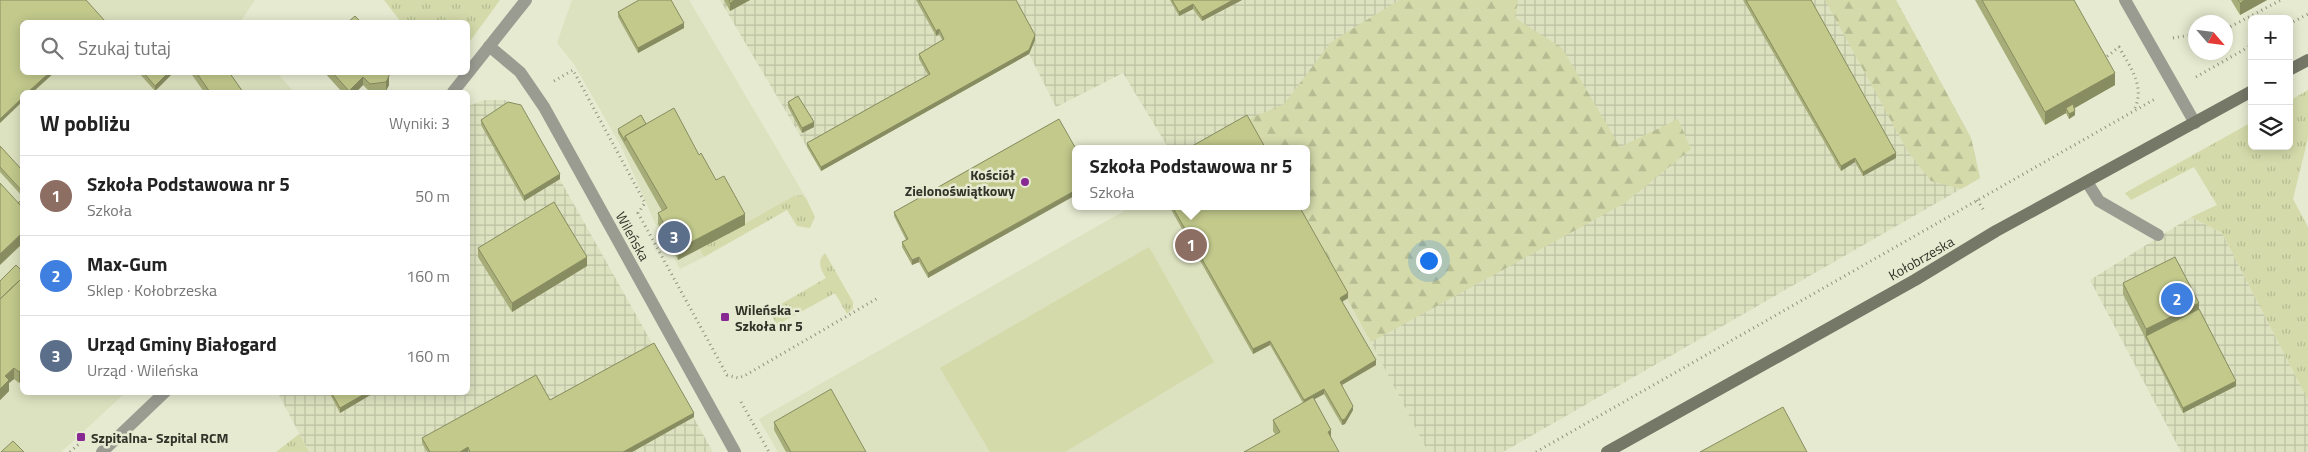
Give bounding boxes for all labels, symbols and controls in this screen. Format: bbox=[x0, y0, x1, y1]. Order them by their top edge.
north arrow bbox=[2188, 15, 2233, 60]
map controls bbox=[2248, 15, 2293, 150]
button: + bbox=[2248, 15, 2293, 60]
search box bbox=[20, 20, 470, 75]
text: Szukaj tutaj bbox=[78, 33, 171, 62]
icon: search bbox=[38, 34, 66, 62]
button: − bbox=[2248, 60, 2293, 105]
button: layers bbox=[2248, 105, 2293, 150]
text: W pobliżu bbox=[40, 107, 130, 139]
text: Wyniki: 3 bbox=[389, 111, 450, 135]
popup bbox=[1072, 145, 1310, 210]
text: Szkoła Podstawowa nr 5 bbox=[1090, 151, 1292, 180]
place label: Kościół Zielonoświątkowy bbox=[905, 164, 1016, 201]
text: Szkoła Podstawowa nr 5 bbox=[87, 169, 290, 198]
marker: Kościół Zielonoświątkowy bbox=[1019, 176, 1031, 188]
text: Szkoła bbox=[1090, 180, 1134, 204]
text: 1 bbox=[52, 184, 60, 208]
text: 50 m bbox=[415, 184, 450, 208]
text: Szkoła bbox=[87, 198, 132, 222]
street label: Wileńska bbox=[611, 208, 655, 264]
pin: 3 bbox=[658, 218, 690, 256]
pin: 1 bbox=[1175, 226, 1207, 264]
street label: Kołobrzeska bbox=[1884, 231, 1958, 285]
your location bbox=[1416, 248, 1442, 274]
text: Max-Gum bbox=[87, 249, 167, 278]
text: 2 bbox=[52, 264, 60, 288]
text: 160 m bbox=[406, 264, 450, 288]
text: Sklep · Kołobrzeska bbox=[87, 278, 217, 302]
pin: 2 bbox=[2161, 280, 2193, 318]
place label: Wileńska - Szkoła nr 5 bbox=[735, 299, 803, 336]
marker: Wileńska - Szkoła nr 5 bbox=[719, 311, 731, 323]
text: Urząd Gminy Białogard bbox=[87, 329, 277, 358]
text: 3 bbox=[52, 344, 60, 368]
text: 160 m bbox=[406, 344, 450, 368]
text: Urząd · Wileńska bbox=[87, 358, 198, 382]
place label: Szpitalna- Szpital RCM bbox=[91, 427, 229, 448]
marker: Szpitalna- Szpital RCM bbox=[75, 431, 87, 443]

